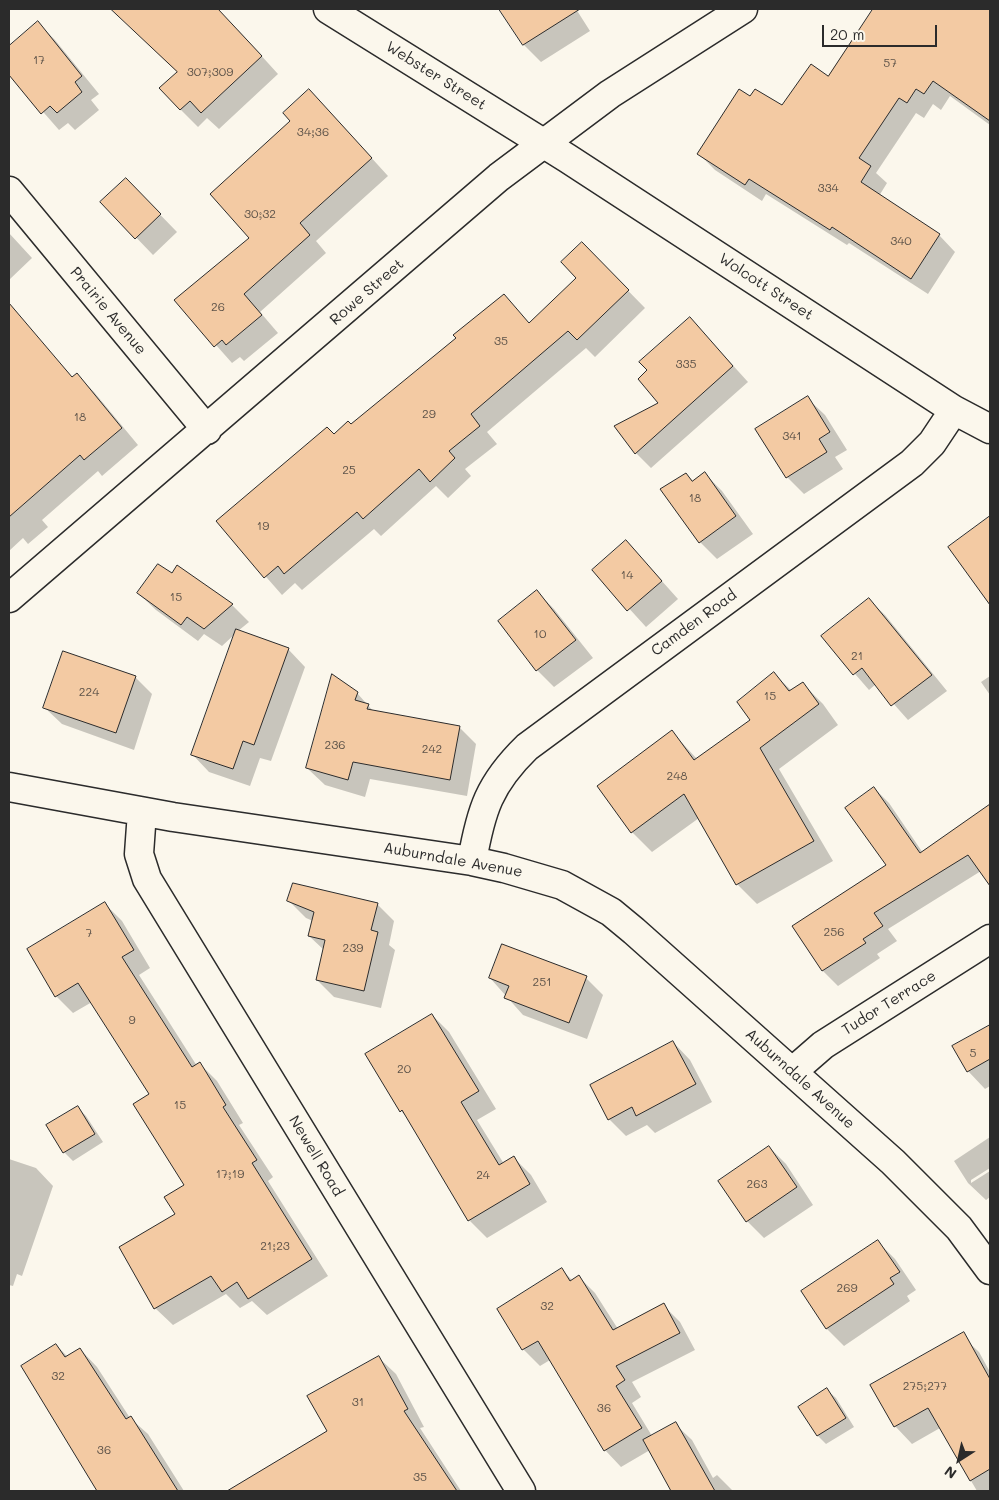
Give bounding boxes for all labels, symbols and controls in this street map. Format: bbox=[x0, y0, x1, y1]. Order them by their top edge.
scale bar bbox=[824, 15, 939, 47]
text: 20 m bbox=[830, 24, 864, 44]
street label: Webster Street bbox=[382, 38, 490, 114]
house number: 17 bbox=[33, 53, 45, 67]
house number: 57 bbox=[883, 56, 897, 70]
house number: 307;309 bbox=[187, 65, 233, 79]
house number: 34;36 bbox=[297, 125, 329, 139]
house number: 334 bbox=[817, 181, 839, 195]
house number: 30;32 bbox=[244, 207, 276, 221]
house number: 340 bbox=[890, 234, 912, 248]
street label: Wolcott Street bbox=[715, 250, 817, 324]
street label: Rowe Street bbox=[326, 255, 408, 329]
street label: Prairie Avenue bbox=[66, 264, 150, 358]
house number: 26 bbox=[211, 300, 225, 314]
house number: 35 bbox=[494, 334, 508, 348]
house number: 335 bbox=[675, 357, 697, 371]
house number: 29 bbox=[422, 407, 436, 421]
house number: 18 bbox=[74, 410, 86, 424]
house number: 341 bbox=[782, 429, 802, 443]
house number: 25 bbox=[342, 463, 356, 477]
house number: 18 bbox=[689, 491, 701, 505]
house number: 19 bbox=[257, 519, 269, 533]
house number: 14 bbox=[621, 568, 633, 582]
street label: Camden Road bbox=[648, 586, 740, 660]
house number: 15 bbox=[170, 590, 182, 604]
house number: 10 bbox=[534, 627, 546, 641]
house number: 21 bbox=[851, 649, 863, 663]
house number: 224 bbox=[79, 685, 99, 699]
house number: 15 bbox=[764, 689, 776, 703]
house number: 236 bbox=[325, 738, 345, 752]
house number: 242 bbox=[422, 742, 442, 756]
house number: 248 bbox=[667, 769, 687, 783]
street label: Auburndale Avenue bbox=[382, 839, 524, 881]
house number: 256 bbox=[824, 925, 844, 939]
house number: 7 bbox=[86, 926, 92, 940]
house number: 239 bbox=[343, 941, 363, 955]
street label: Tudor Terrace bbox=[839, 967, 939, 1039]
house number: 251 bbox=[532, 975, 552, 989]
house number: 9 bbox=[128, 1013, 136, 1027]
street label: Auburndale Avenue bbox=[742, 1025, 858, 1133]
house number: 5 bbox=[970, 1046, 976, 1060]
house number: 20 bbox=[397, 1062, 411, 1076]
house number: 15 bbox=[174, 1098, 186, 1112]
street label: Newell Road bbox=[285, 1112, 347, 1200]
house number: 17;19 bbox=[216, 1167, 244, 1181]
house number: 24 bbox=[476, 1168, 490, 1182]
house number: 263 bbox=[747, 1177, 767, 1191]
house number: 21;23 bbox=[260, 1239, 290, 1253]
house number: 269 bbox=[836, 1281, 858, 1295]
house number: 32 bbox=[540, 1299, 554, 1313]
house number: 32 bbox=[51, 1369, 65, 1383]
house number: 275;277 bbox=[903, 1379, 947, 1393]
house number: 31 bbox=[352, 1395, 364, 1409]
house number: 36 bbox=[597, 1401, 611, 1415]
north arrow bbox=[934, 1435, 984, 1485]
house number: 36 bbox=[97, 1443, 111, 1457]
text: N bbox=[940, 1462, 960, 1484]
house number: 35 bbox=[413, 1470, 427, 1484]

